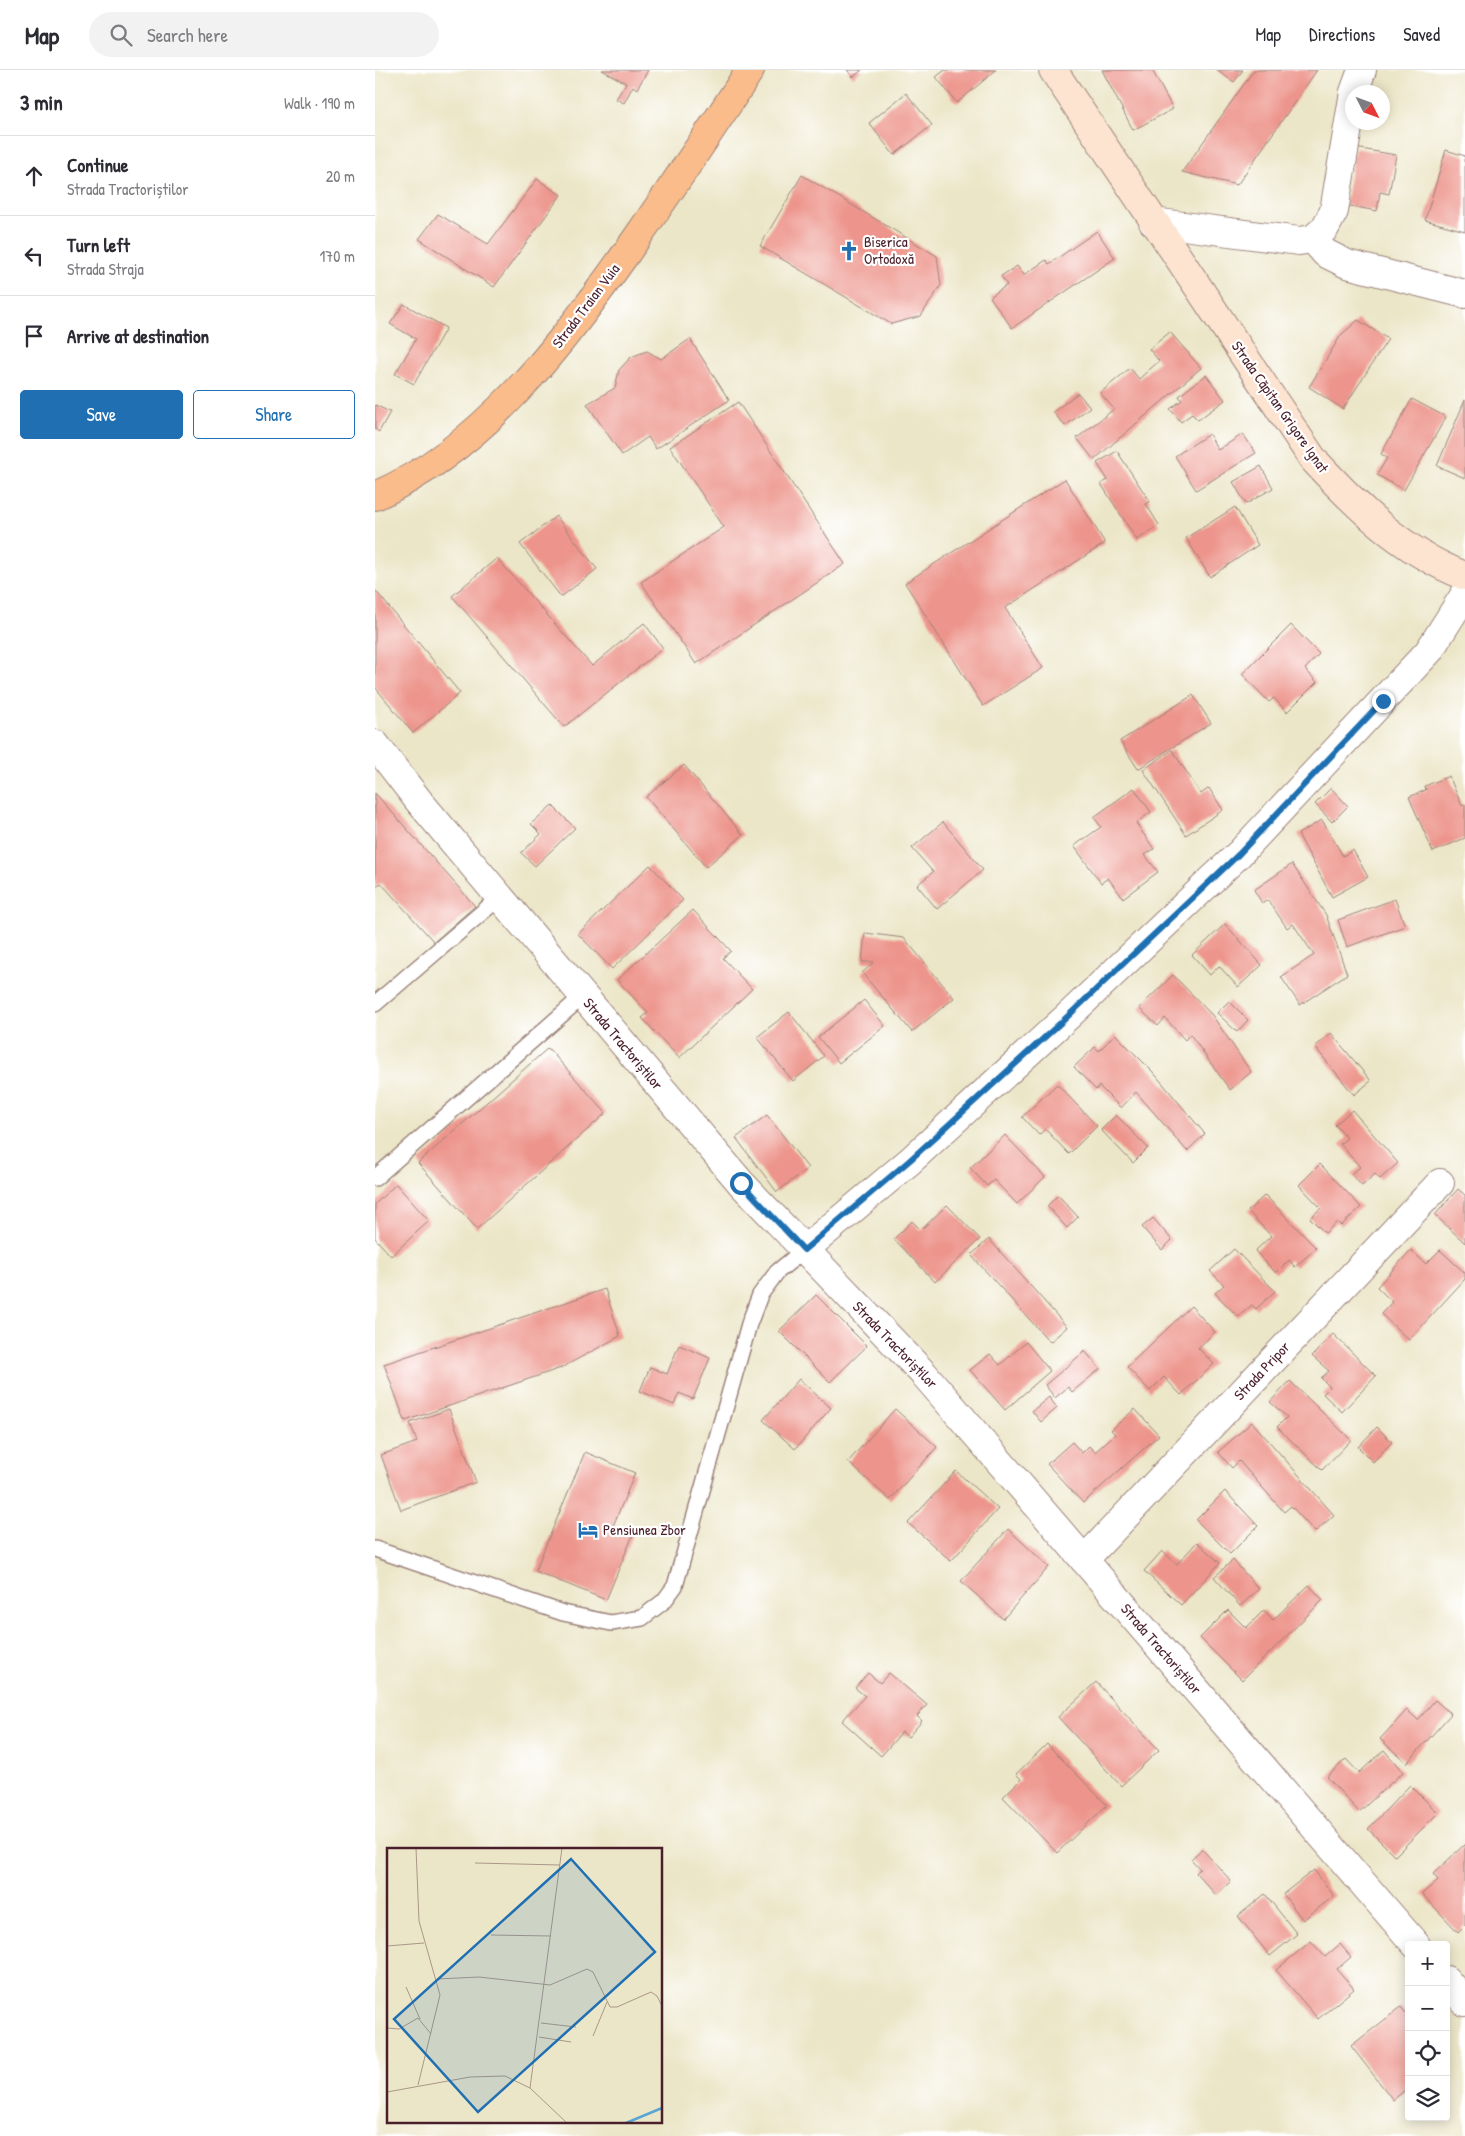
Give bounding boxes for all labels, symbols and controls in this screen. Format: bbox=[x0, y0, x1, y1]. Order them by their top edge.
search box bbox=[89, 12, 439, 57]
text: Map bbox=[25, 19, 59, 51]
icon: search bbox=[107, 21, 135, 49]
text: Search here bbox=[147, 22, 228, 48]
text: Map bbox=[1256, 22, 1281, 47]
text: Directions bbox=[1309, 22, 1375, 47]
text: Saved bbox=[1403, 22, 1440, 47]
north arrow bbox=[1345, 85, 1390, 130]
text: 3 min bbox=[20, 88, 63, 117]
text: Walk · 190 m bbox=[284, 92, 355, 114]
text: Continue bbox=[67, 152, 128, 178]
icon: ahead bbox=[20, 162, 48, 190]
text: 20 m bbox=[326, 165, 355, 187]
text: Strada Tractoriștilor bbox=[67, 178, 188, 200]
place label: Biserica Ortodoxă bbox=[864, 231, 914, 269]
text: Turn left bbox=[67, 232, 130, 258]
church icon: Biserica Ortodoxă bbox=[838, 240, 860, 262]
icon: left bbox=[20, 242, 48, 270]
text: 170 m bbox=[320, 245, 355, 267]
text: Strada Straja bbox=[67, 258, 144, 280]
street label: Strada Traian Vuia bbox=[547, 259, 624, 352]
icon: arrive bbox=[20, 322, 48, 350]
text: Arrive at destination bbox=[67, 323, 209, 349]
street label: Strada Căpitan Grigore Ignat bbox=[1227, 337, 1334, 477]
button: Save bbox=[20, 390, 183, 439]
button: Share bbox=[193, 390, 355, 439]
route end bbox=[1372, 690, 1395, 713]
street label: Strada Tractoriștilor bbox=[579, 993, 668, 1094]
route start bbox=[730, 1172, 753, 1195]
street label: Strada Tractoriștilor bbox=[848, 1296, 943, 1393]
street label: Strada Pripor bbox=[1229, 1336, 1295, 1405]
hotel icon: Pensiunea Zbor bbox=[577, 1519, 599, 1541]
place label: Pensiunea Zbor bbox=[603, 1519, 686, 1540]
street label: Strada Tractoriștilor bbox=[1116, 1599, 1207, 1699]
inset map bbox=[387, 1848, 663, 2124]
map controls bbox=[1405, 1941, 1450, 2121]
button: + bbox=[1405, 1941, 1450, 1986]
button: − bbox=[1405, 1986, 1450, 2031]
button: locate bbox=[1405, 2031, 1450, 2076]
button: layers bbox=[1405, 2076, 1450, 2121]

